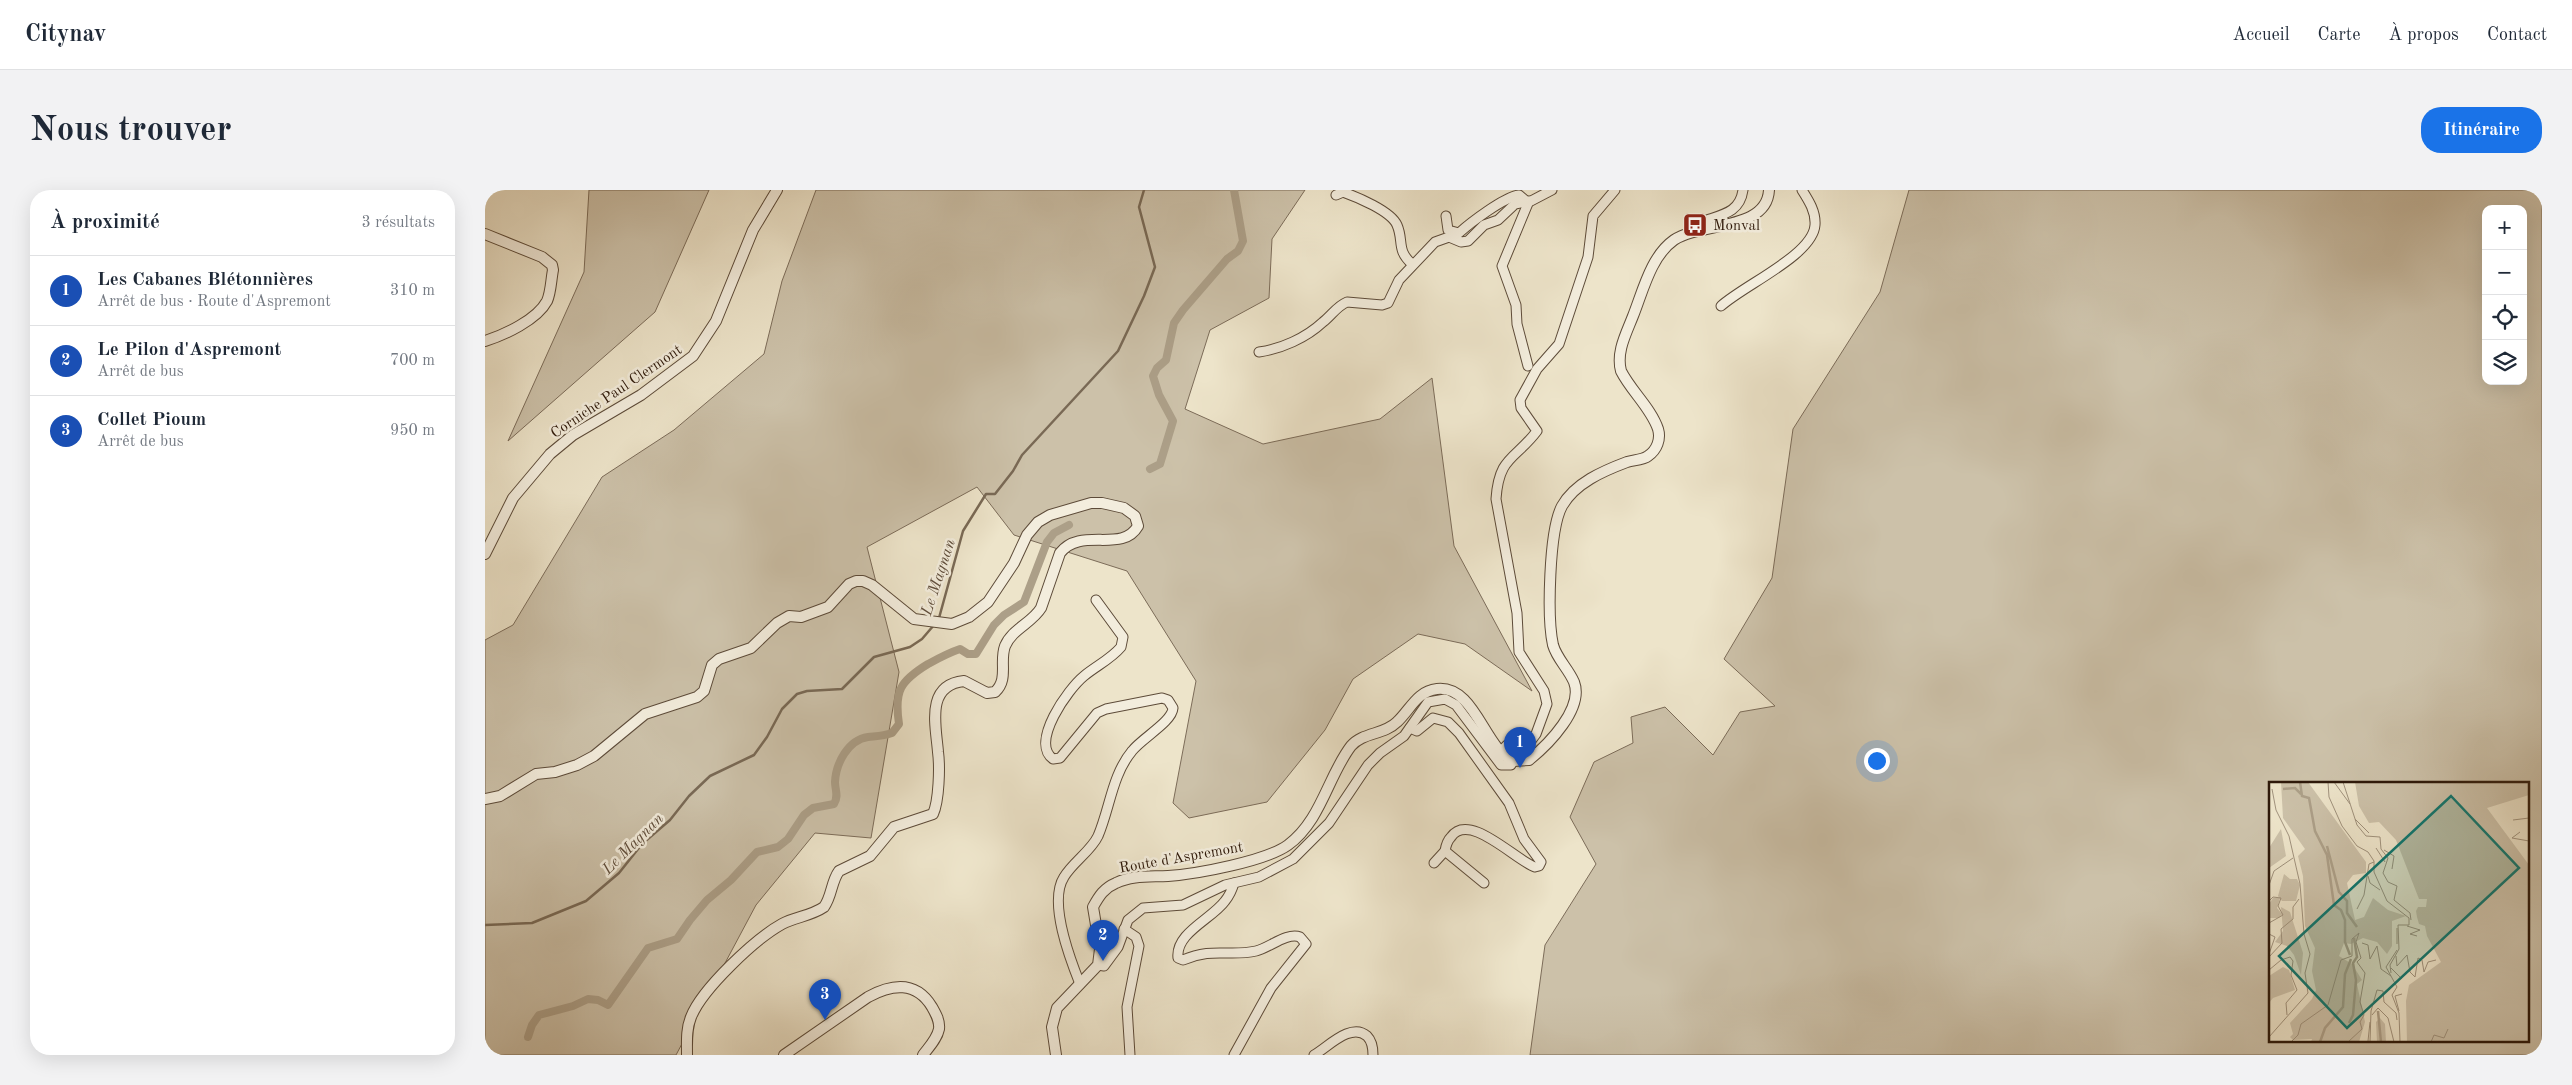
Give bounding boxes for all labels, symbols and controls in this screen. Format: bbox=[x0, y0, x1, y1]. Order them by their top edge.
text: Citynav bbox=[25, 23, 106, 47]
text: Accueil bbox=[2232, 26, 2290, 44]
text: Carte bbox=[2318, 26, 2360, 44]
text: À propos bbox=[2388, 26, 2459, 44]
text: Contact bbox=[2487, 26, 2547, 44]
button: Itinéraire bbox=[2421, 107, 2542, 153]
text: Nous trouver bbox=[30, 113, 232, 148]
map controls bbox=[2482, 205, 2527, 385]
button: + bbox=[2482, 205, 2527, 250]
text: À proximité bbox=[50, 212, 160, 233]
bus stop icon: Monval bbox=[1682, 212, 1708, 238]
text: 3 résultats bbox=[361, 215, 435, 231]
place label: Monval bbox=[1713, 219, 1760, 234]
button: − bbox=[2482, 250, 2527, 295]
text: Les Cabanes Blétonnières bbox=[97, 271, 313, 290]
text: 1 bbox=[61, 283, 71, 299]
text: 310 m bbox=[390, 283, 435, 299]
text: Arrêt de bus · Route d'Aspremont bbox=[97, 294, 331, 310]
button: locate bbox=[2482, 295, 2527, 340]
button: layers bbox=[2482, 340, 2527, 385]
text: Le Pilon d'Aspremont bbox=[97, 341, 281, 360]
street label: Corniche Paul Clermont bbox=[549, 343, 685, 442]
text: 2 bbox=[61, 353, 71, 369]
text: 700 m bbox=[390, 353, 435, 369]
text: Arrêt de bus bbox=[97, 364, 184, 380]
text: Collet Pioum bbox=[97, 411, 206, 430]
text: 3 bbox=[61, 423, 71, 439]
text: 950 m bbox=[390, 423, 435, 439]
text: Arrêt de bus bbox=[97, 434, 184, 450]
water label: Le Magnan bbox=[919, 537, 959, 619]
pin: 1 bbox=[1504, 727, 1536, 768]
your location bbox=[1864, 748, 1890, 774]
inset map bbox=[2269, 782, 2529, 1042]
water label: Le Magnan bbox=[599, 811, 667, 879]
street label: Route d'Aspremont bbox=[1118, 840, 1244, 877]
pin: 2 bbox=[1087, 920, 1119, 961]
pin: 3 bbox=[809, 979, 841, 1020]

